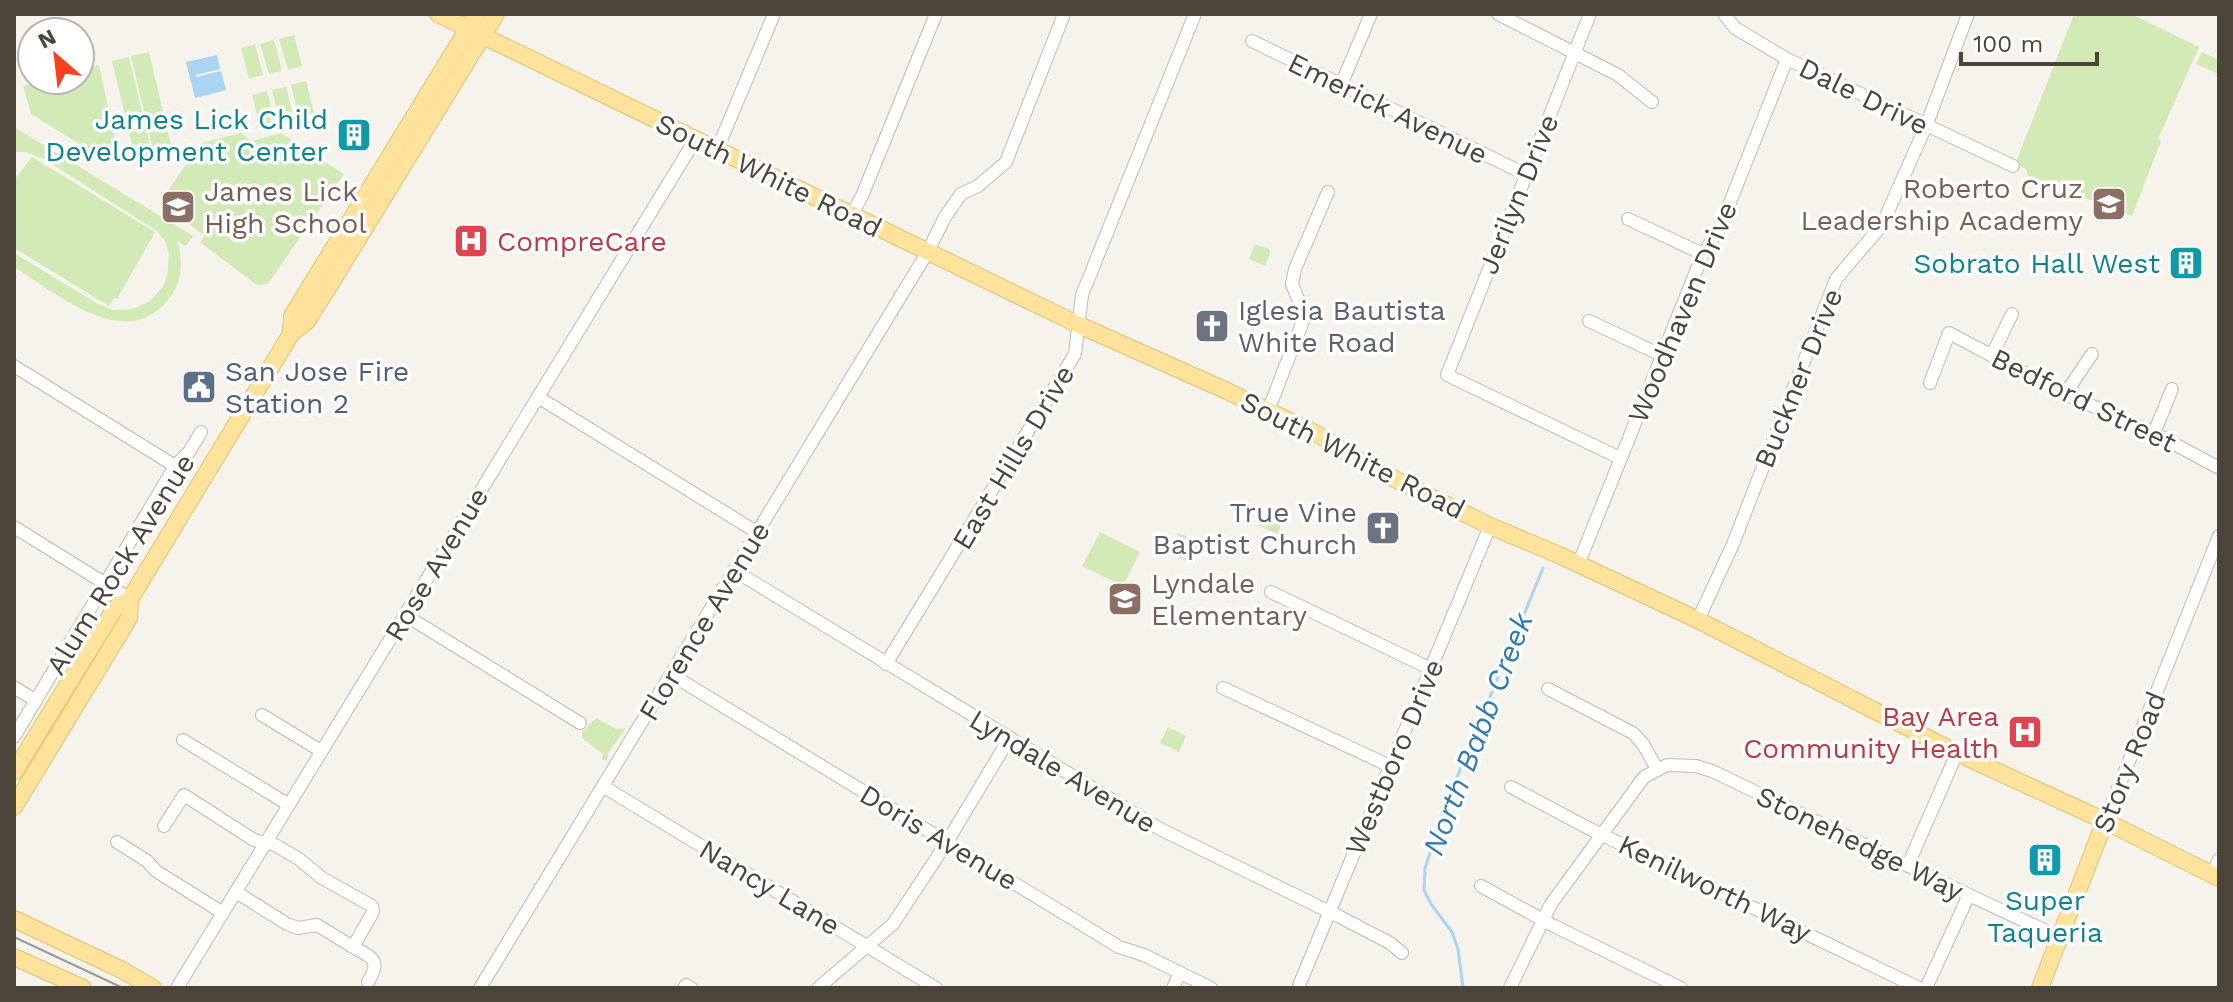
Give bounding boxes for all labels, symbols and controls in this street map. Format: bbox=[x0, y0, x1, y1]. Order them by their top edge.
north arrow bbox=[16, 16, 96, 96]
scale bar bbox=[1961, 16, 2097, 66]
text: N bbox=[34, 24, 60, 54]
text: 100 m bbox=[1973, 30, 2043, 58]
street label: Emerick Avenue bbox=[1283, 46, 1493, 171]
street label: Dale Drive bbox=[1794, 51, 1934, 142]
place label: James Lick Child Development Center bbox=[45, 103, 328, 168]
street label: South White Road bbox=[650, 106, 887, 245]
street label: Jerilyn Drive bbox=[1471, 109, 1566, 279]
building icon: James Lick Child Development Center bbox=[335, 116, 373, 154]
place label: Roberto Cruz Leadership Academy bbox=[1800, 172, 2084, 237]
place label: James Lick High School bbox=[204, 175, 367, 240]
school or university icon: Roberto Cruz Leadership Academy bbox=[2090, 185, 2128, 223]
school or university icon: James Lick High School bbox=[159, 188, 197, 226]
street label: Woodhaven Drive bbox=[1621, 197, 1744, 428]
hospital icon: CompreCare bbox=[452, 222, 490, 260]
place label: CompreCare bbox=[497, 225, 667, 258]
building icon: Sobrato Hall West bbox=[2167, 244, 2205, 282]
place label: Sobrato Hall West bbox=[1913, 247, 2160, 280]
street label: Buckner Drive bbox=[1747, 284, 1849, 473]
place label: Iglesia Bautista White Road bbox=[1238, 294, 1446, 359]
church icon: Iglesia Bautista White Road bbox=[1193, 307, 1231, 345]
street label: Bedford Street bbox=[1986, 341, 2182, 460]
place label: San Jose Fire Station 2 bbox=[225, 355, 409, 420]
street label: East Hills Drive bbox=[946, 359, 1081, 555]
public building icon: San Jose Fire Station 2 bbox=[180, 368, 218, 406]
street label: South White Road bbox=[1235, 385, 1470, 526]
street label: Alum Rock Avenue bbox=[39, 448, 202, 681]
street label: Rose Avenue bbox=[378, 481, 495, 647]
place label: True Vine Baptist Church bbox=[1153, 496, 1357, 561]
church icon: True Vine Baptist Church bbox=[1364, 509, 1402, 547]
street label: Florence Avenue bbox=[632, 516, 777, 727]
place label: Lyndale Elementary bbox=[1151, 567, 1308, 632]
school or university icon: Lyndale Elementary bbox=[1106, 580, 1144, 618]
water label: North Babb Creek bbox=[1415, 606, 1540, 860]
street label: Westboro Drive bbox=[1338, 654, 1451, 860]
street label: Story Road bbox=[2086, 687, 2173, 838]
place label: Bay Area Community Health bbox=[1743, 700, 1999, 765]
street label: Lyndale Avenue bbox=[964, 703, 1162, 840]
hospital icon: Bay Area Community Health bbox=[2006, 713, 2044, 751]
street label: Doris Avenue bbox=[854, 777, 1024, 897]
street label: Stonehedge Way bbox=[1751, 779, 1969, 908]
street label: Kenilworth Way bbox=[1613, 828, 1817, 950]
street label: Nancy Lane bbox=[693, 833, 846, 942]
building icon: Super Taqueria bbox=[2026, 841, 2064, 879]
place label: Super Taqueria bbox=[1987, 884, 2103, 949]

